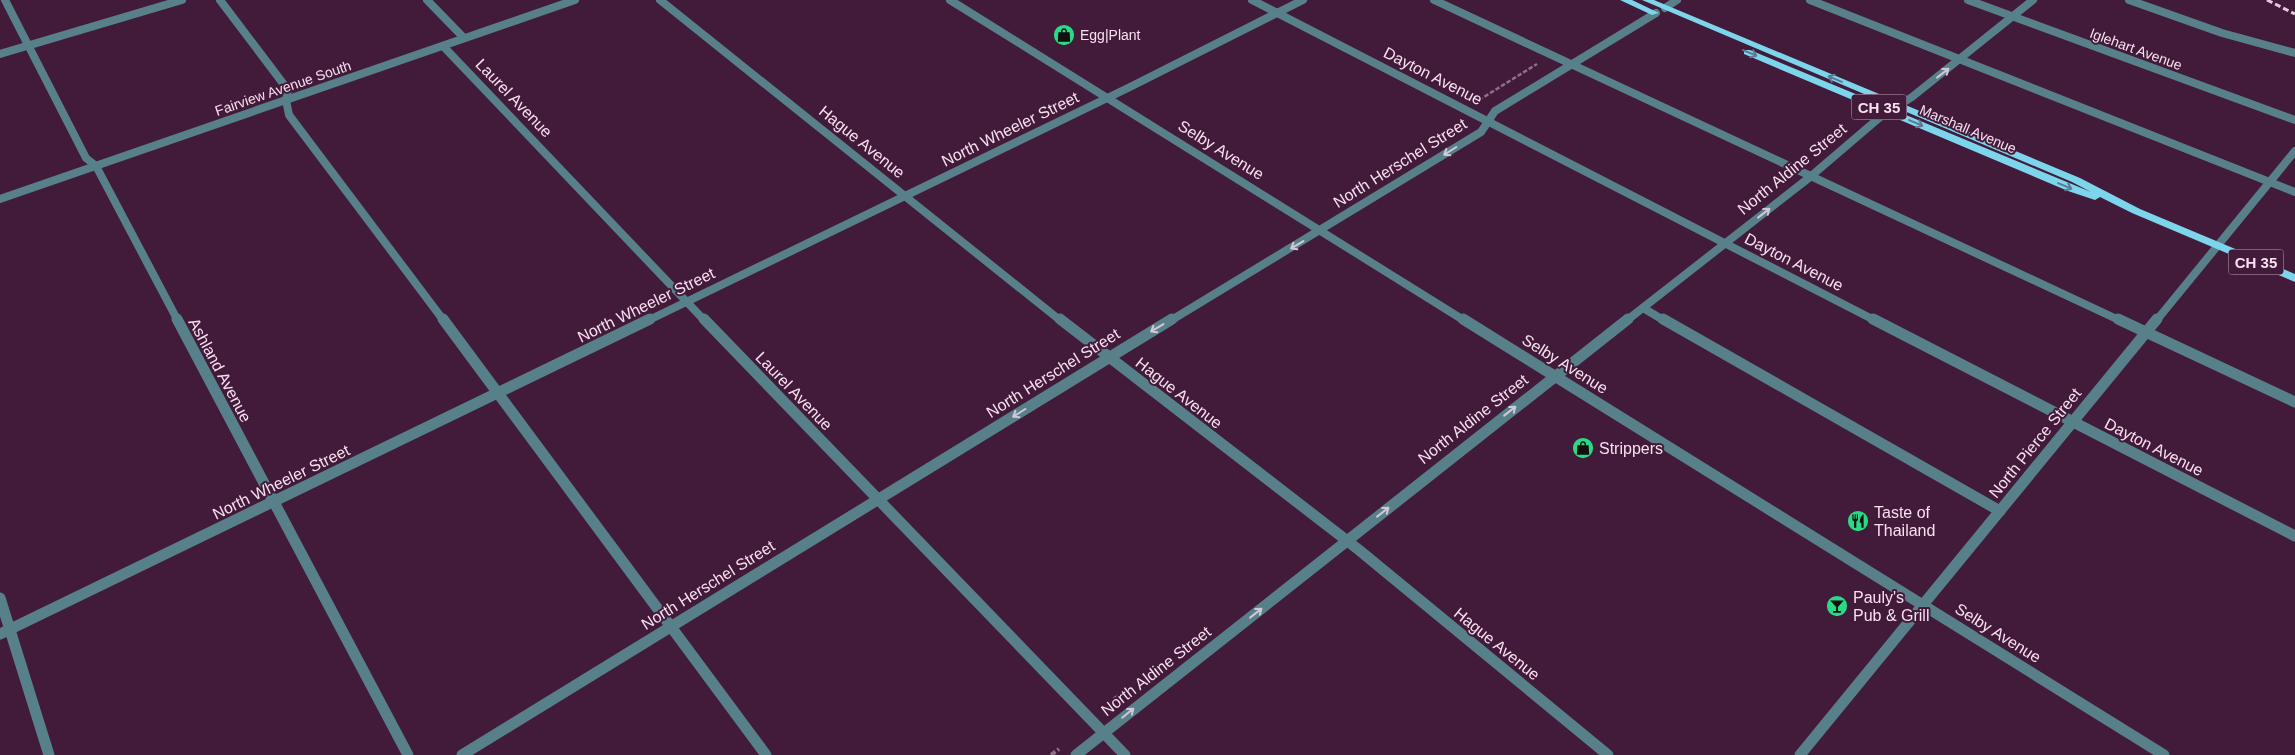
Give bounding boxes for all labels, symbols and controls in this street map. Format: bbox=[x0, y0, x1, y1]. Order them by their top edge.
shop icon: Egg|Plant bbox=[1052, 23, 1076, 47]
street label: Iglehart Avenue bbox=[2088, 25, 2185, 73]
place label: Egg|Plant bbox=[1080, 27, 1141, 43]
street label: Dayton Avenue bbox=[1381, 44, 1485, 108]
one-way arrow bbox=[1742, 49, 1757, 58]
street label: Laurel Avenue bbox=[472, 55, 556, 141]
street label: Fairview Avenue South bbox=[213, 57, 353, 119]
one-way arrow bbox=[1936, 67, 1949, 78]
one-way arrow bbox=[1828, 74, 1843, 83]
street label: North Wheeler Street bbox=[939, 88, 1082, 170]
road number: CH 35 bbox=[1852, 94, 1906, 120]
street label: Marshall Avenue bbox=[1917, 101, 2019, 157]
street label: Hague Avenue bbox=[816, 102, 908, 182]
street label: North Herschel Street bbox=[1330, 115, 1470, 211]
street label: Selby Avenue bbox=[1175, 117, 1267, 183]
one-way arrow bbox=[1908, 118, 1923, 128]
street label: North Aldine Street bbox=[1734, 120, 1850, 218]
one-way arrow bbox=[1444, 146, 1458, 156]
one-way arrow bbox=[2057, 182, 2072, 191]
one-way arrow bbox=[1757, 208, 1770, 219]
street label: Dayton Avenue bbox=[1742, 230, 1846, 294]
one-way arrow bbox=[1291, 241, 1305, 251]
road number: CH 35 bbox=[2228, 250, 2284, 274]
street label: North Wheeler Street bbox=[575, 264, 718, 346]
street label: Ashland Avenue bbox=[185, 315, 255, 425]
one-way arrow bbox=[1151, 324, 1165, 334]
street label: North Herschel Street bbox=[983, 325, 1123, 421]
street label: Selby Avenue bbox=[1519, 331, 1611, 397]
street label: Laurel Avenue bbox=[752, 348, 836, 434]
street label: Hague Avenue bbox=[1133, 354, 1226, 432]
street label: North Aldine Street bbox=[1415, 371, 1532, 467]
street label: North Pierce Street bbox=[1986, 384, 2085, 501]
one-way arrow bbox=[1503, 406, 1516, 417]
one-way arrow bbox=[1012, 408, 1026, 418]
street label: Dayton Avenue bbox=[2102, 415, 2206, 479]
shop icon: Strippers bbox=[1571, 436, 1595, 460]
place label: Strippers bbox=[1599, 440, 1663, 457]
street label: North Wheeler Street bbox=[210, 441, 353, 523]
place label: Taste of Thailand bbox=[1874, 504, 1935, 539]
one-way arrow bbox=[1376, 507, 1390, 517]
restaurant icon: Taste of Thailand bbox=[1846, 509, 1870, 533]
street label: North Herschel Street bbox=[638, 537, 778, 633]
place label: Pauly's Pub & Grill bbox=[1853, 589, 1929, 624]
bar icon: Pauly's Pub & Grill bbox=[1825, 594, 1849, 618]
street label: Selby Avenue bbox=[1952, 600, 2044, 666]
street label: Hague Avenue bbox=[1451, 604, 1543, 684]
one-way arrow bbox=[1249, 608, 1262, 619]
street label: North Aldine Street bbox=[1098, 623, 1215, 719]
one-way arrow bbox=[1121, 708, 1134, 719]

